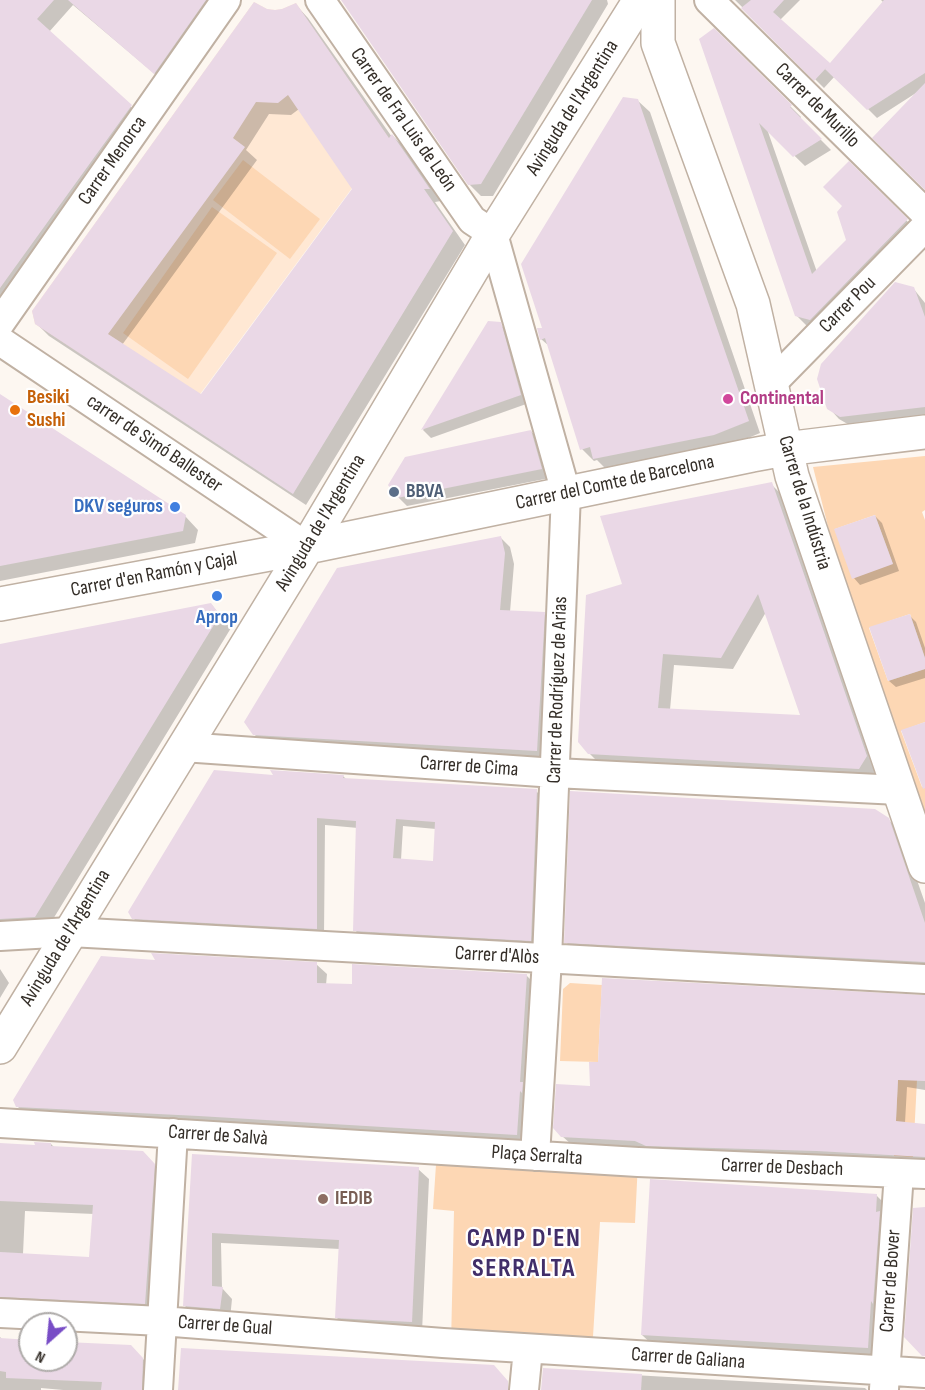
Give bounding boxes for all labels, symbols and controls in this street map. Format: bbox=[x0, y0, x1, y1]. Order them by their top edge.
street label: Avinguda de l'Argentina bbox=[522, 36, 624, 180]
street label: Carrer de Fra Luis de León bbox=[344, 43, 462, 197]
street label: Carrer de Murillo bbox=[770, 59, 864, 153]
street label: Carrer Menorca bbox=[74, 112, 152, 210]
street label: Carrer Pou bbox=[815, 272, 881, 338]
place label: Besiki Sushi bbox=[27, 386, 69, 433]
place label: Continental bbox=[740, 387, 824, 411]
street label: carrer de Simó Ballester bbox=[81, 390, 227, 498]
marker: Continental bbox=[721, 392, 735, 406]
marker: Besiki Sushi bbox=[8, 403, 22, 417]
street label: Carrer de la Indústria bbox=[772, 433, 836, 573]
street label: Avinguda de l'Argentina bbox=[271, 450, 371, 596]
street label: Carrer del Comte de Barcelona bbox=[514, 450, 716, 516]
place label: BBVA bbox=[406, 480, 443, 504]
marker: BBVA bbox=[387, 485, 401, 499]
place label: DKV seguros bbox=[74, 495, 163, 519]
marker: DKV seguros bbox=[168, 500, 182, 514]
street label: Carrer d'en Ramón y Cajal bbox=[69, 547, 239, 603]
marker: Aprop bbox=[210, 589, 224, 603]
street label: Carrer de Rodríguez de Arias bbox=[543, 596, 573, 784]
place label: Aprop bbox=[196, 606, 238, 630]
street label: Carrer de Cima bbox=[419, 752, 519, 782]
street label: Avinguda de l'Argentina bbox=[16, 865, 116, 1011]
street label: Carrer d'Alòs bbox=[454, 942, 540, 970]
street label: Carrer de Salvà bbox=[167, 1121, 269, 1151]
street label: Plaça Serralta bbox=[491, 1141, 583, 1171]
street label: Carrer de Desbach bbox=[720, 1154, 844, 1182]
place label: IEDIB bbox=[335, 1187, 372, 1211]
marker: IEDIB bbox=[316, 1192, 330, 1206]
district label: CAMP D'EN SERRALTA bbox=[467, 1223, 581, 1284]
street label: Carrer de Bover bbox=[875, 1229, 907, 1333]
street label: Carrer de Gual bbox=[177, 1311, 273, 1341]
north arrow bbox=[18, 1312, 78, 1372]
street label: Carrer de Galiana bbox=[630, 1343, 746, 1375]
text: N bbox=[32, 1346, 49, 1367]

